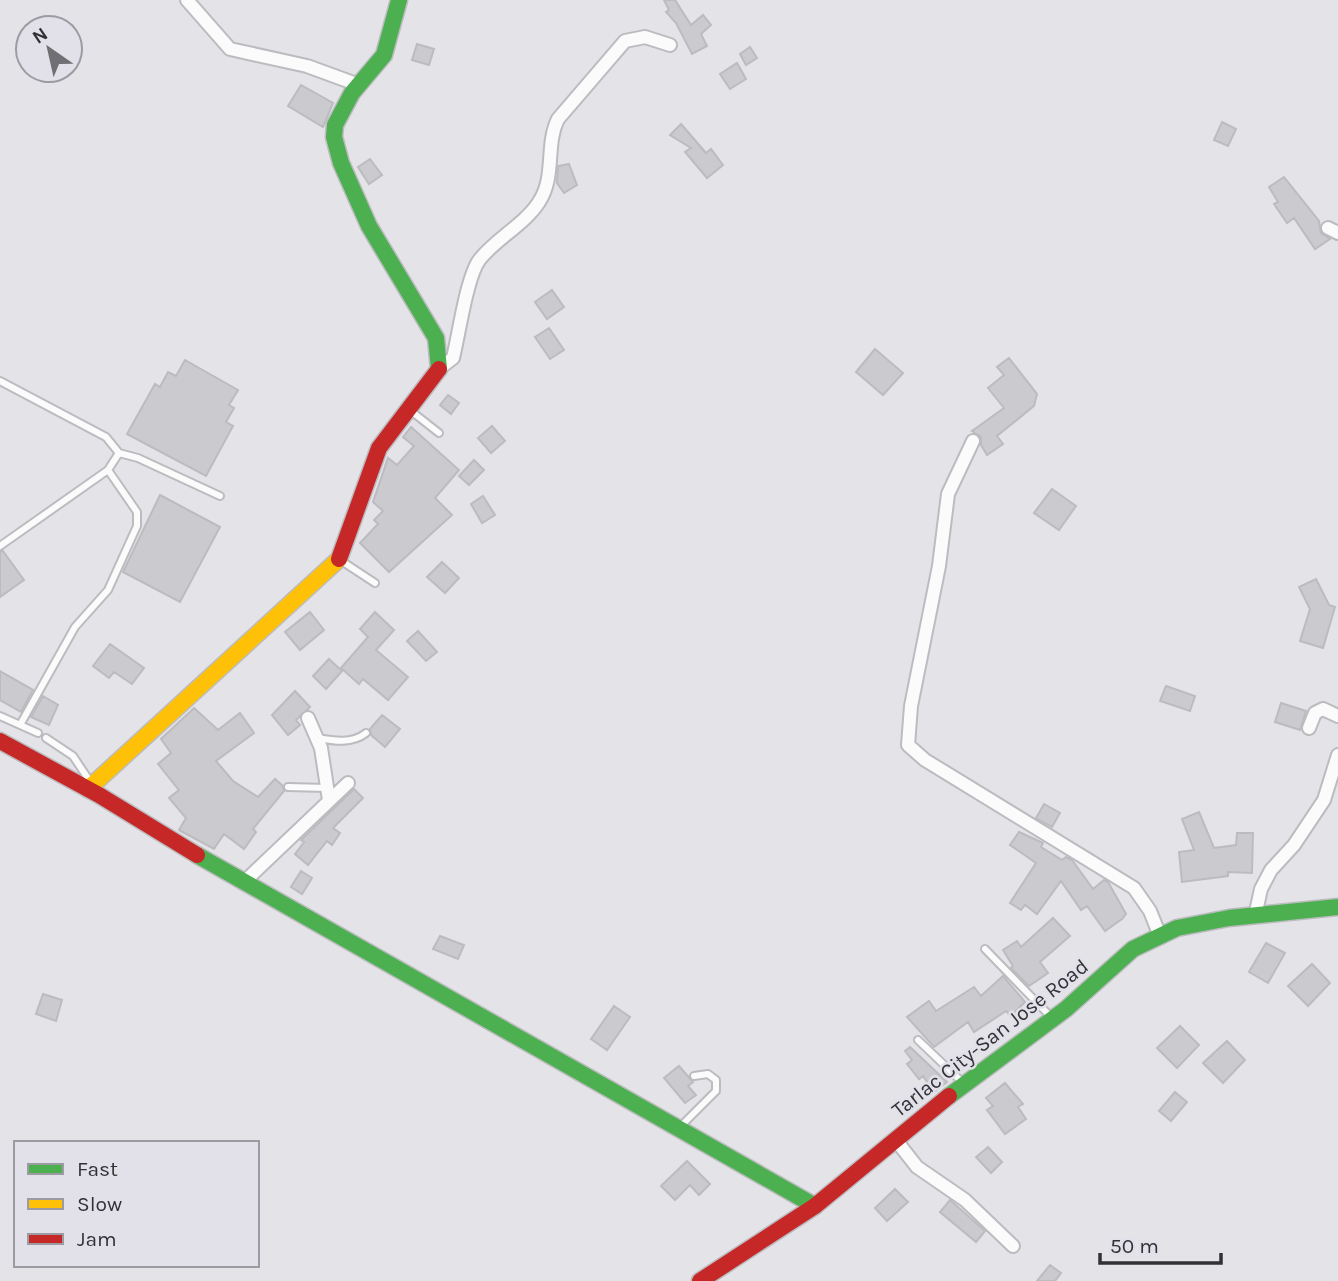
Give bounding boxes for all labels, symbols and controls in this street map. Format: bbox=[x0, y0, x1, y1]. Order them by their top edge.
north arrow bbox=[14, 14, 84, 84]
text: N bbox=[28, 23, 52, 49]
street label: Tarlac City-San Jose Road bbox=[887, 954, 1093, 1122]
legend bbox=[14, 1141, 259, 1267]
text: Fast bbox=[77, 1157, 118, 1181]
text: Slow bbox=[77, 1192, 122, 1216]
scale bar bbox=[1100, 1222, 1221, 1266]
text: Jam bbox=[77, 1227, 117, 1251]
text: 50 m bbox=[1110, 1234, 1159, 1258]

